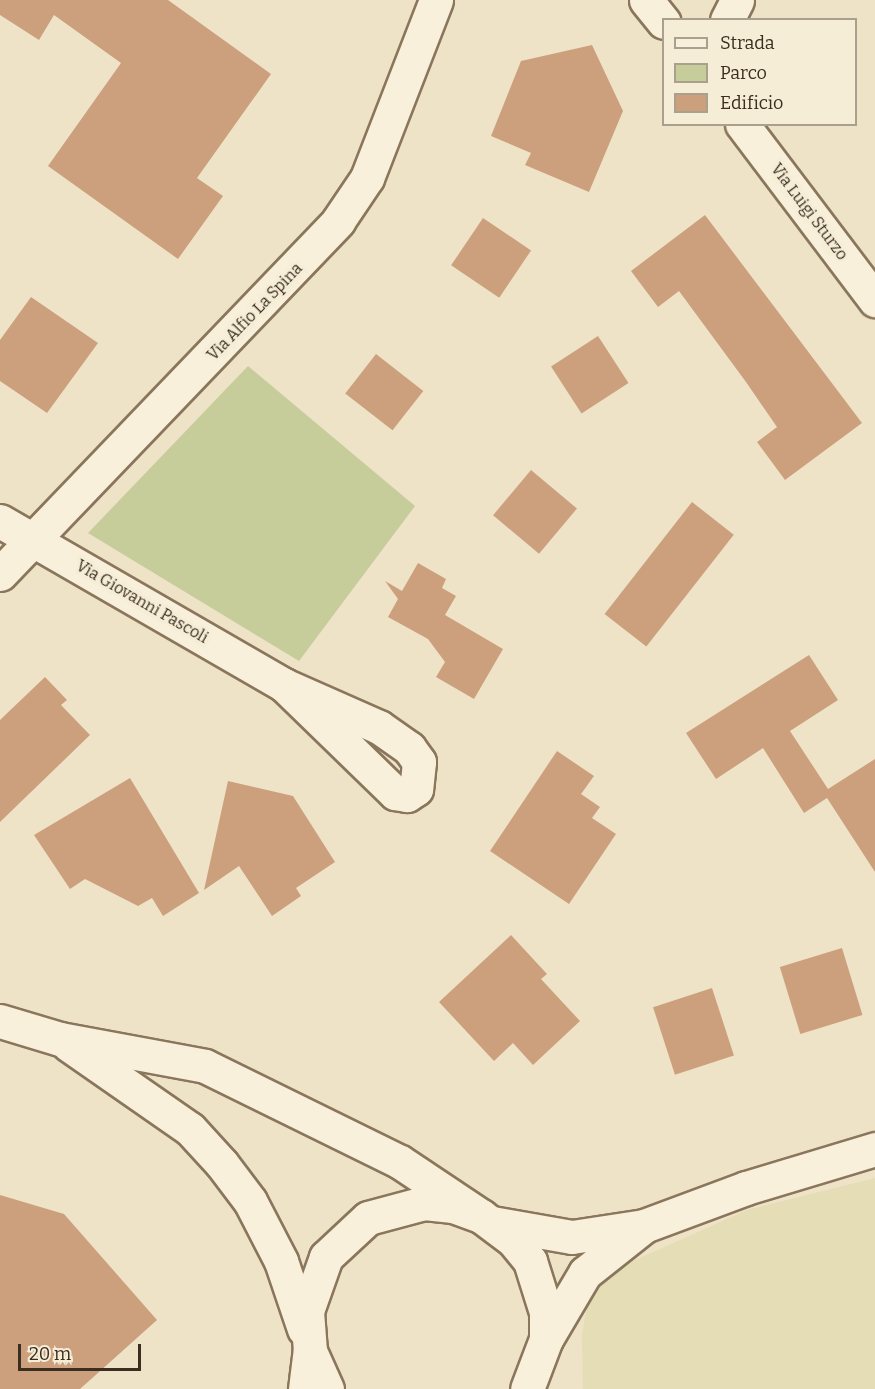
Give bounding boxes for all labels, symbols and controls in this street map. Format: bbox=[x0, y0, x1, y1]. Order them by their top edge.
legend bbox=[662, 18, 857, 126]
text: Strada bbox=[720, 32, 775, 54]
text: Parco bbox=[720, 62, 767, 84]
text: Edificio bbox=[720, 92, 783, 114]
street label: Via Luigi Sturzo bbox=[766, 160, 852, 264]
street label: Via Alfio La Spina bbox=[204, 259, 306, 365]
street label: Via Giovanni Pascoli bbox=[72, 556, 212, 648]
scale bar bbox=[21, 1332, 144, 1370]
text: 20 m bbox=[29, 1343, 71, 1365]

